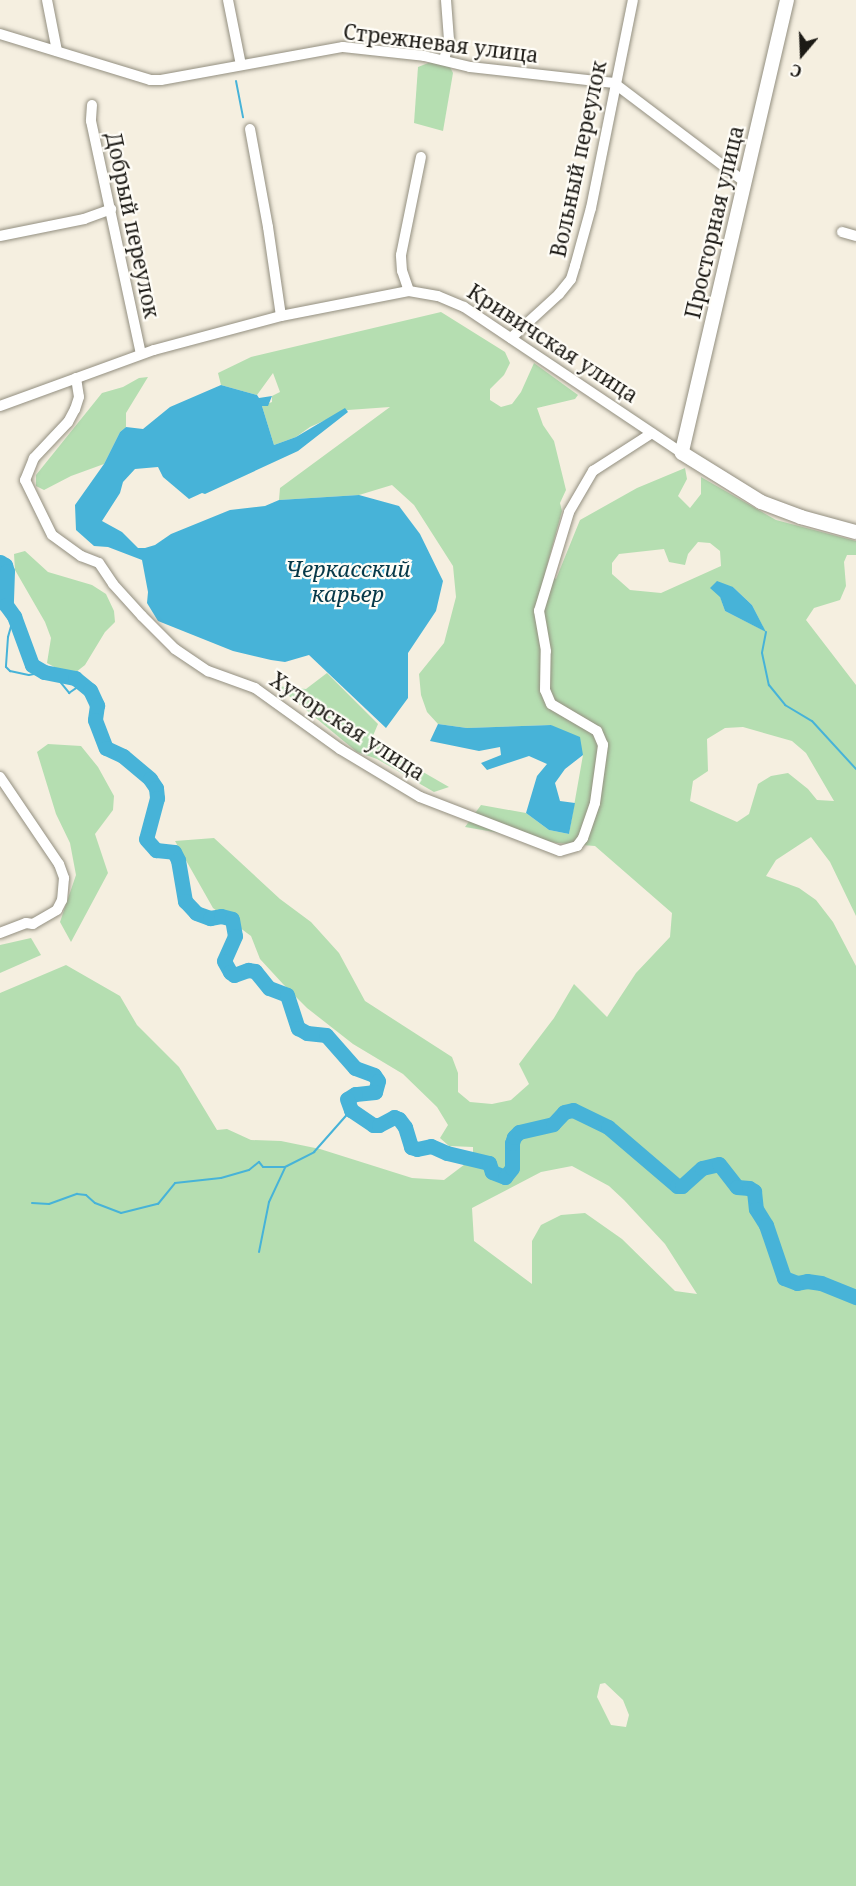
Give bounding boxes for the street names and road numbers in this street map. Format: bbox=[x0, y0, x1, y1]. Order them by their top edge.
street label: Стрежневая улица bbox=[342, 19, 540, 67]
street label: Вольный переулок bbox=[545, 59, 611, 259]
street label: Просторная улица bbox=[680, 123, 748, 321]
street label: Добрый переулок bbox=[101, 130, 165, 320]
street label: Кривичская улица bbox=[463, 278, 643, 408]
street label: Хуторская улица bbox=[266, 667, 430, 785]

